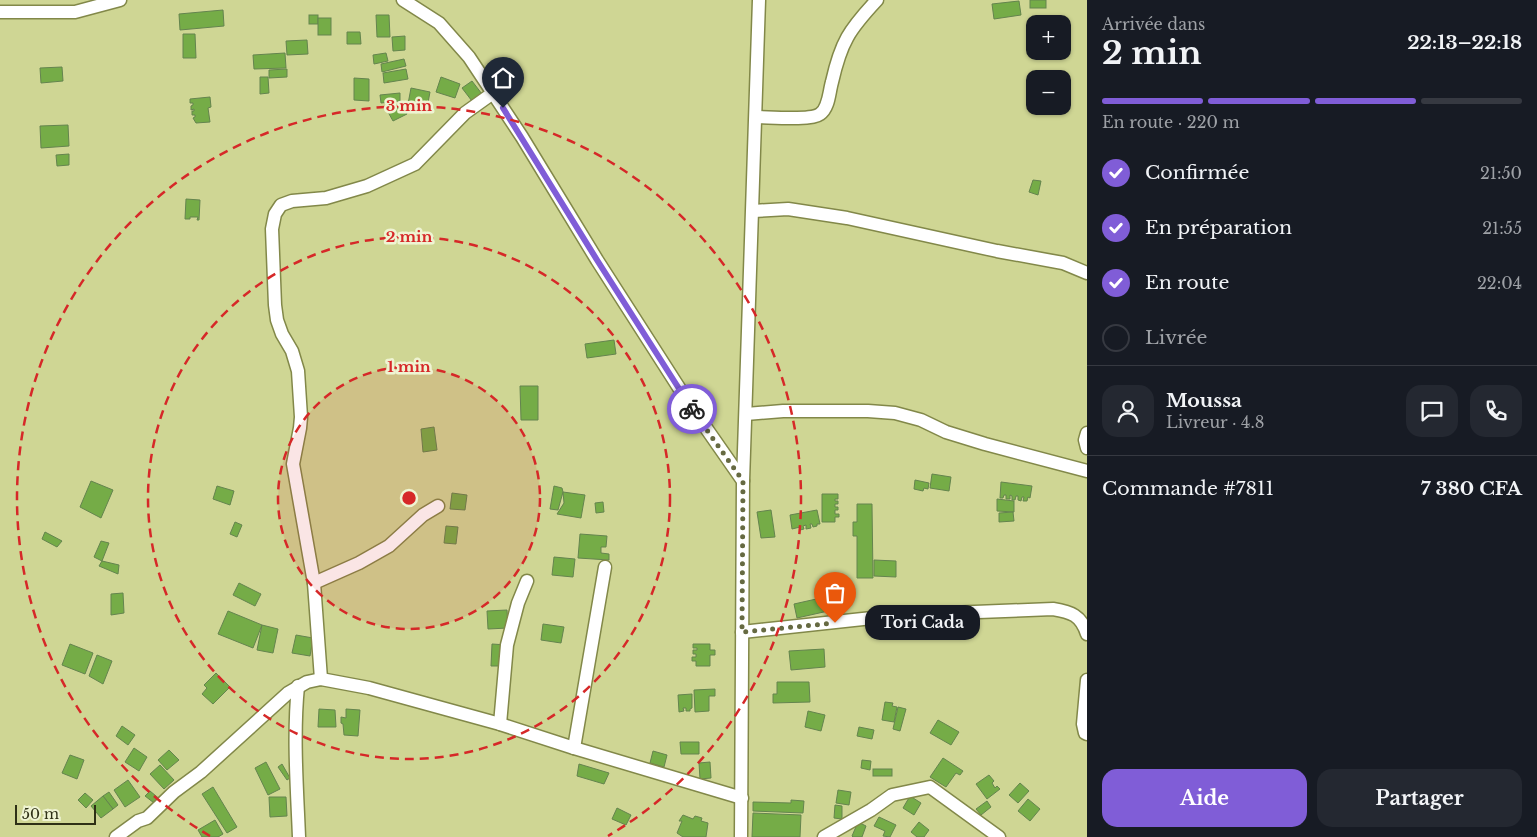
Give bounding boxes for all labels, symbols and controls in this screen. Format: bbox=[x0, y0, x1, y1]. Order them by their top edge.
text: Arrivée dans bbox=[1102, 14, 1205, 34]
map controls bbox=[1026, 15, 1071, 115]
button: + bbox=[1026, 15, 1071, 60]
text: 22:13–22:18 bbox=[1407, 31, 1522, 54]
text: 2 min bbox=[1102, 33, 1202, 73]
pin bbox=[482, 57, 524, 108]
icon: home bbox=[489, 64, 517, 92]
button: − bbox=[1026, 70, 1071, 115]
text: 3 min bbox=[386, 96, 432, 115]
text: En route · 220 m bbox=[1102, 112, 1240, 132]
icon: check bbox=[1102, 159, 1130, 187]
text: Confirmée bbox=[1145, 161, 1249, 184]
text: 21:50 bbox=[1480, 163, 1522, 183]
icon: check bbox=[1102, 214, 1130, 242]
text: En préparation bbox=[1145, 216, 1292, 239]
text: 21:55 bbox=[1482, 218, 1522, 238]
text: 2 min bbox=[386, 227, 432, 246]
icon: check bbox=[1102, 269, 1130, 297]
text: En route bbox=[1145, 271, 1229, 294]
text: 22:04 bbox=[1477, 273, 1522, 293]
text: Livrée bbox=[1145, 326, 1207, 349]
text: 1 min bbox=[387, 357, 431, 376]
courier bbox=[667, 384, 717, 434]
button: person bbox=[1102, 385, 1154, 437]
button: chat bbox=[1406, 385, 1458, 437]
button: phone bbox=[1470, 385, 1522, 437]
text: Moussa bbox=[1166, 389, 1242, 412]
icon: bike bbox=[678, 395, 706, 423]
text: Livreur · 4.8 bbox=[1166, 412, 1264, 432]
text: Commande #7811 bbox=[1102, 477, 1274, 500]
text: 7 380 CFA bbox=[1421, 477, 1522, 500]
centre of rings bbox=[400, 489, 418, 507]
pin bbox=[814, 572, 856, 623]
icon: bag bbox=[821, 579, 849, 607]
callout: Tori Cada bbox=[865, 606, 980, 640]
text: Tori Cada bbox=[881, 612, 964, 632]
button: Aide bbox=[1102, 769, 1307, 827]
button: Partager bbox=[1317, 769, 1522, 827]
scale bar bbox=[15, 802, 96, 825]
text: 50 m bbox=[22, 805, 59, 823]

